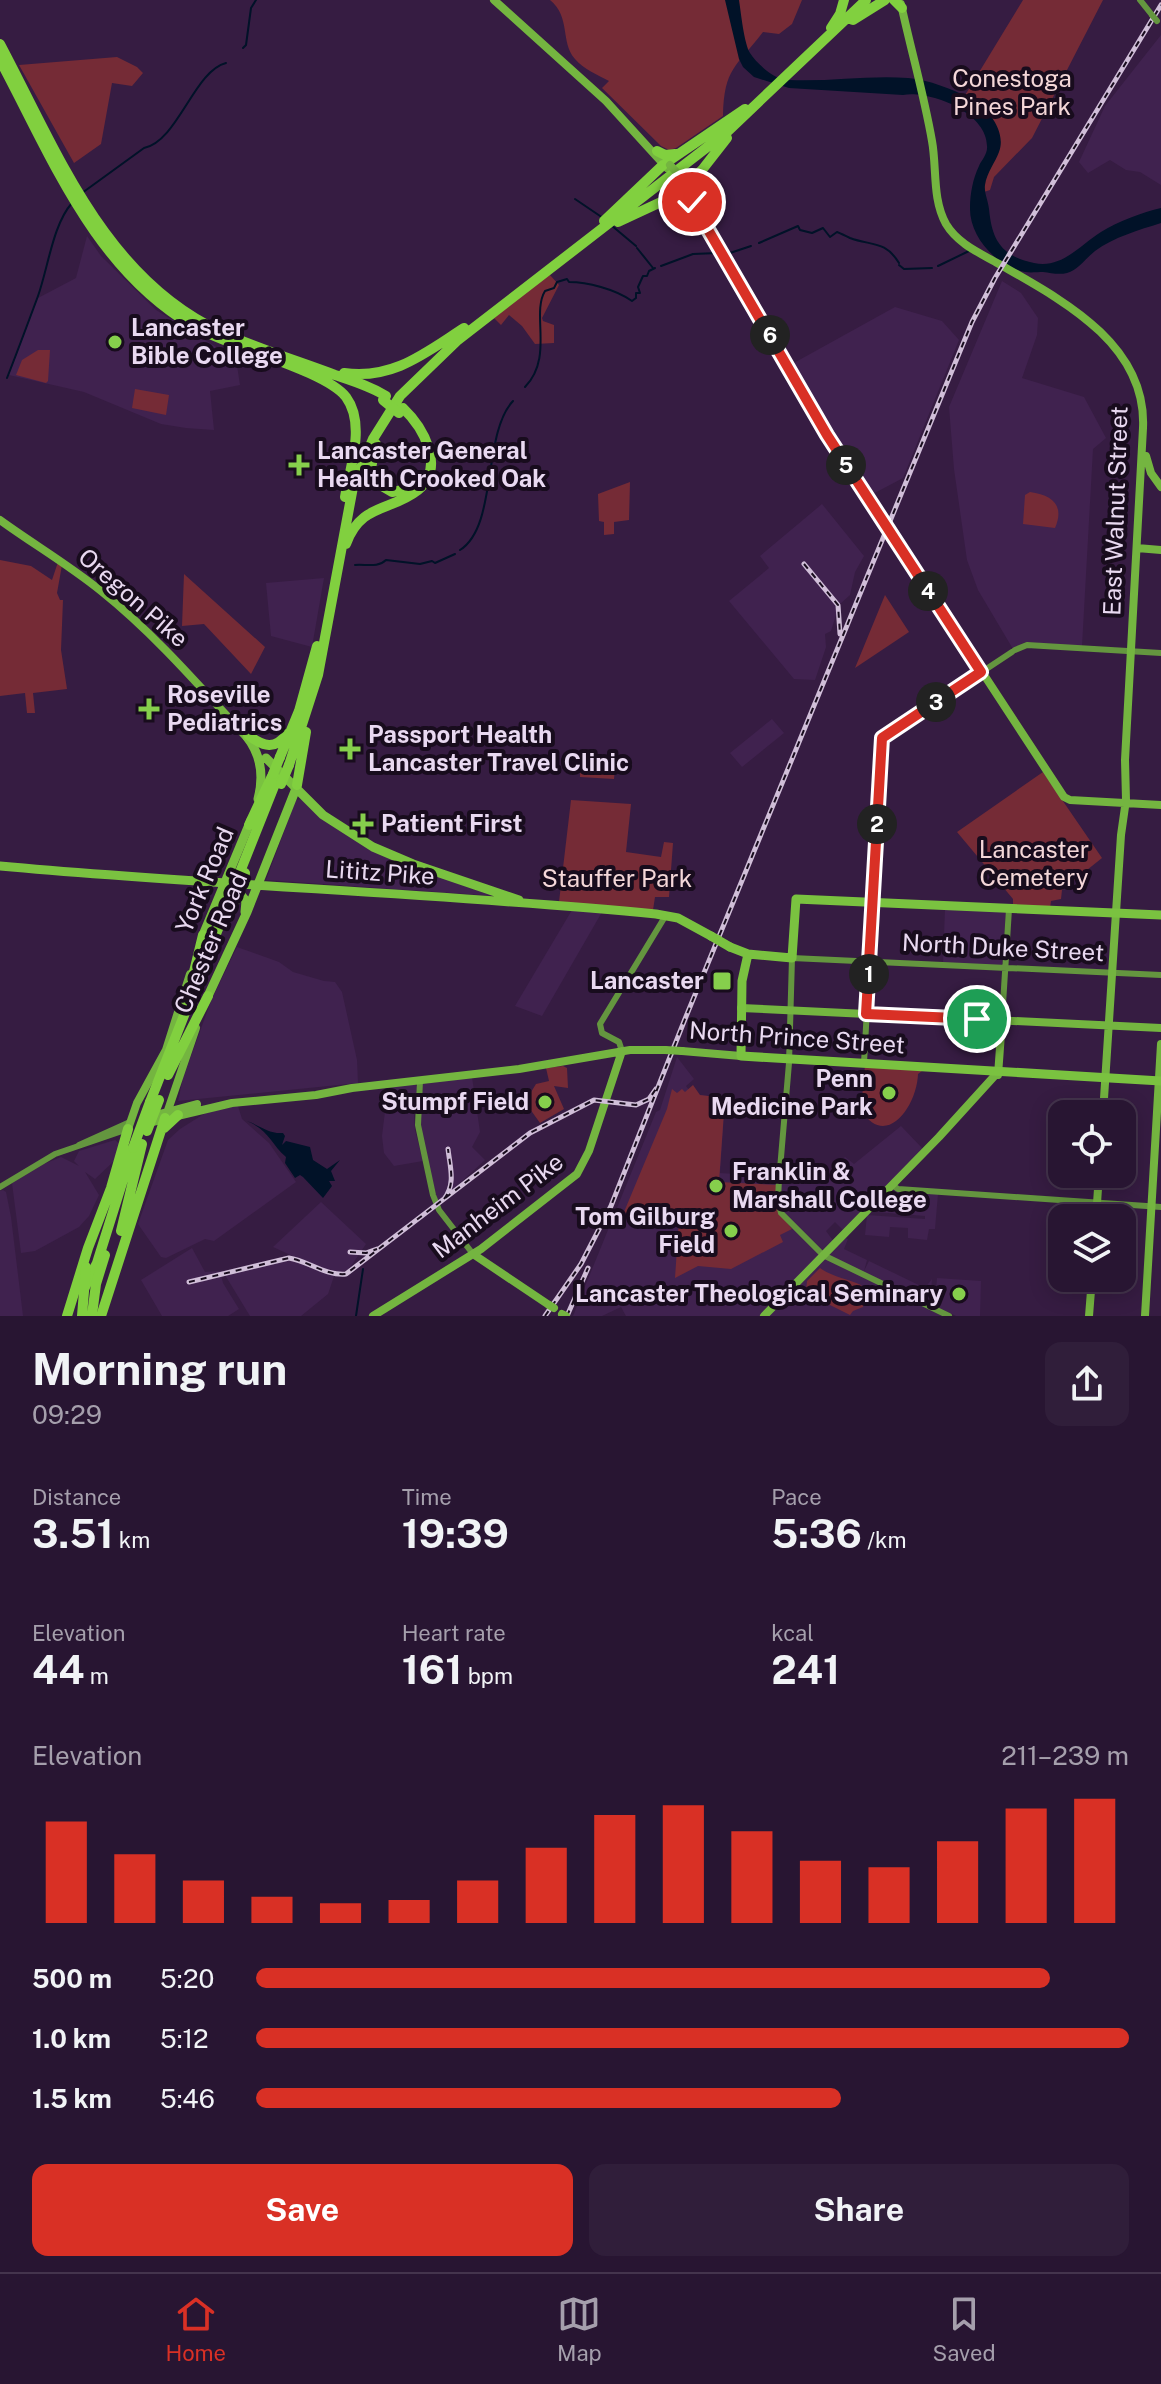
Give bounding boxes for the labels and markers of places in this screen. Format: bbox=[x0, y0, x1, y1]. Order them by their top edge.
pin bbox=[658, 168, 726, 236]
place label: Lancaster Bible College bbox=[131, 313, 283, 369]
pin: 6 bbox=[750, 315, 790, 355]
marker: Lancaster Bible College bbox=[106, 333, 124, 351]
place label: Lancaster General Health Crooked Oak bbox=[317, 436, 546, 492]
pin: 5 bbox=[826, 445, 866, 485]
marker: Lancaster General Health Crooked Oak bbox=[288, 454, 310, 476]
pin: 4 bbox=[908, 571, 948, 611]
place label: Roseville Pediatrics bbox=[167, 680, 282, 736]
pin: 3 bbox=[916, 682, 956, 722]
marker: Roseville Pediatrics bbox=[138, 698, 160, 720]
place label: Passport Health Lancaster Travel Clinic bbox=[368, 720, 629, 776]
marker: Passport Health Lancaster Travel Clinic bbox=[339, 738, 361, 760]
pin: 2 bbox=[857, 804, 897, 844]
place label: Patient First bbox=[381, 809, 523, 837]
marker: Patient First bbox=[352, 813, 374, 835]
pin: 1 bbox=[849, 954, 889, 994]
place label: Lancaster bbox=[590, 966, 704, 994]
marker: Lancaster bbox=[711, 970, 733, 992]
pin bbox=[943, 985, 1011, 1053]
place label: Penn Medicine Park bbox=[711, 1064, 873, 1120]
marker: Penn Medicine Park bbox=[880, 1084, 898, 1102]
place label: Stumpf Field bbox=[381, 1087, 529, 1115]
marker: Stumpf Field bbox=[536, 1093, 554, 1111]
place label: Franklin & Marshall College bbox=[732, 1157, 927, 1213]
marker: Franklin & Marshall College bbox=[707, 1177, 725, 1195]
place label: Tom Gilburg Field bbox=[575, 1202, 715, 1258]
marker: Tom Gilburg Field bbox=[722, 1222, 740, 1240]
place label: Lancaster Theological Seminary bbox=[575, 1279, 943, 1307]
marker: Lancaster Theological Seminary bbox=[950, 1285, 968, 1303]

